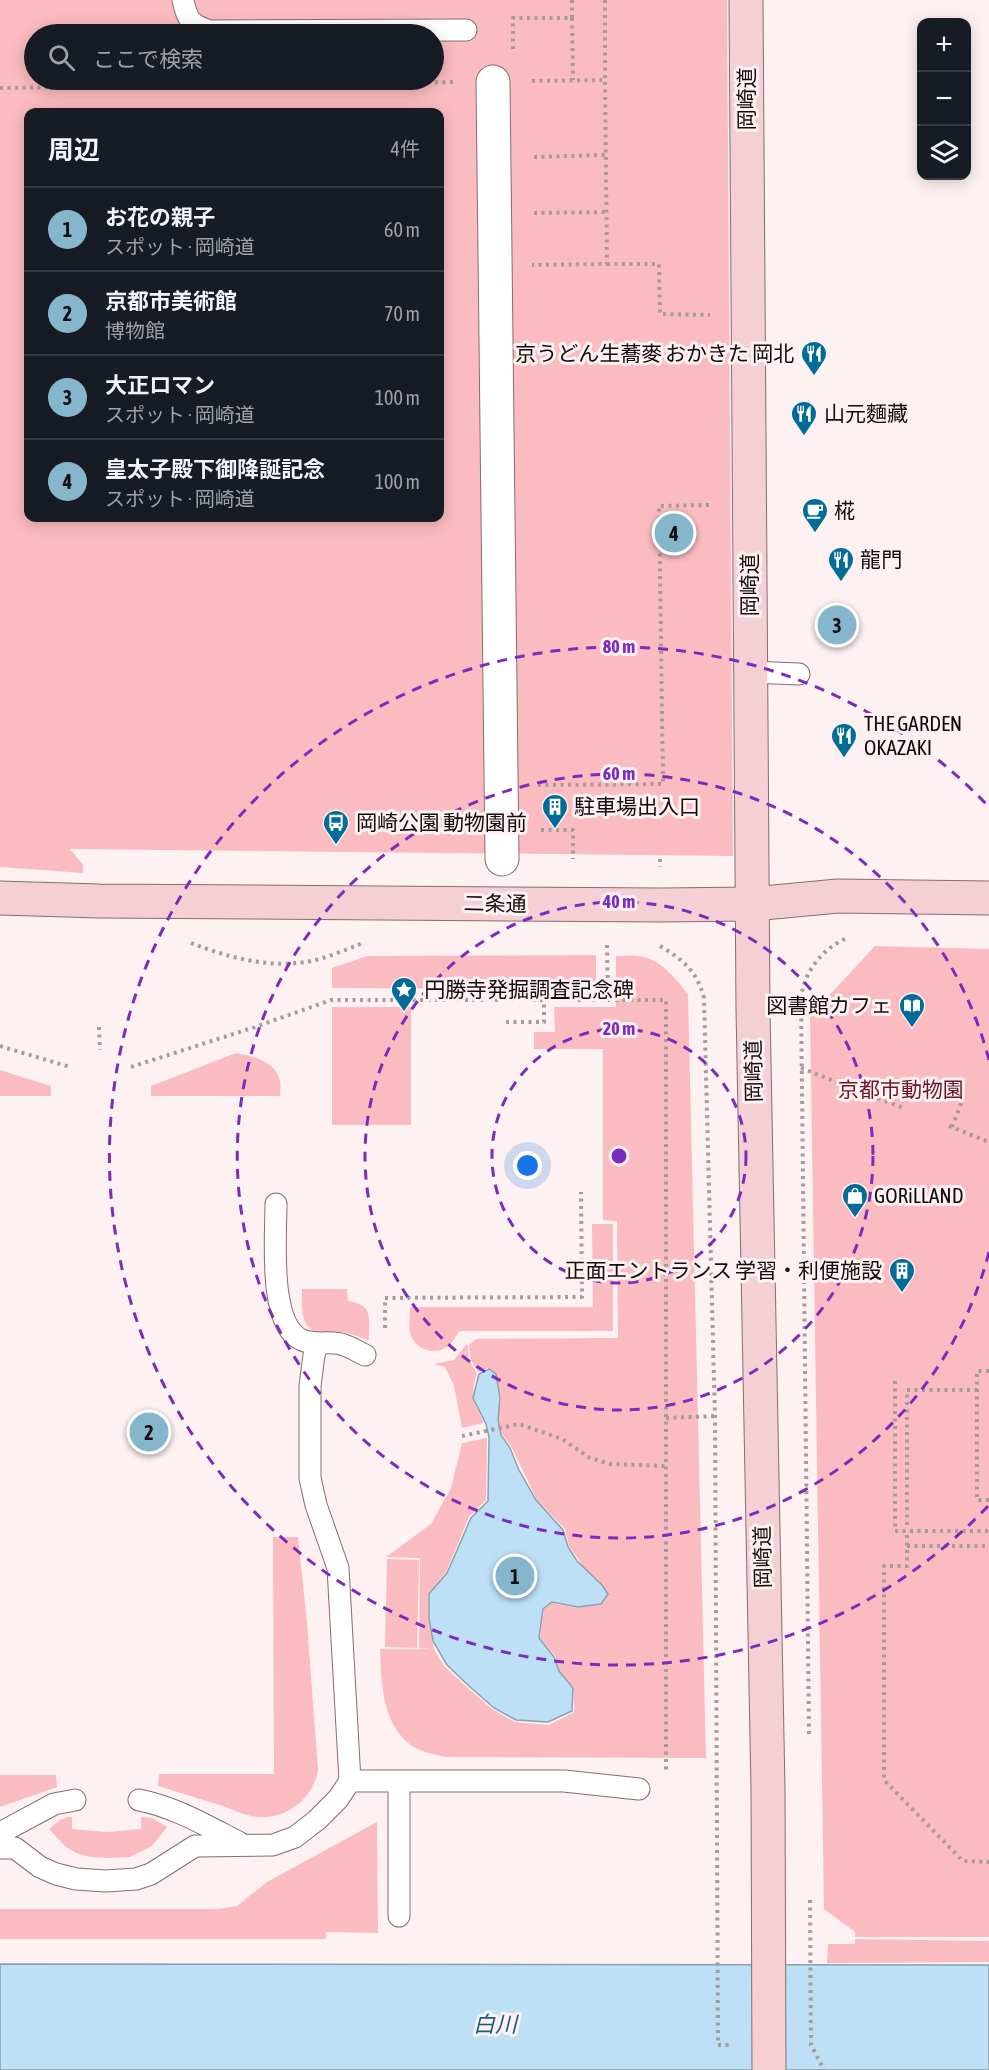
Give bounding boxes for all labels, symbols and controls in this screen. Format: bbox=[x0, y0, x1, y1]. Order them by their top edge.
map controls bbox=[917, 18, 971, 180]
button: + bbox=[917, 18, 971, 72]
search box bbox=[24, 24, 444, 90]
icon: search bbox=[45, 41, 78, 74]
text: ここで検索 bbox=[93, 46, 203, 72]
street label: 岡崎道 bbox=[734, 68, 758, 131]
button: − bbox=[917, 72, 971, 126]
button: layers bbox=[917, 126, 971, 180]
text: 周辺 bbox=[48, 135, 100, 165]
text: 4件 bbox=[391, 137, 420, 160]
text: お花の親子 bbox=[105, 204, 215, 230]
text: 1 bbox=[63, 218, 72, 241]
text: 60 m bbox=[384, 218, 420, 241]
text: スポット · 岡崎道 bbox=[105, 235, 255, 258]
text: 京都市美術館 bbox=[105, 288, 237, 314]
text: 2 bbox=[63, 302, 72, 325]
text: 70 m bbox=[384, 302, 420, 325]
text: 博物館 bbox=[105, 319, 165, 342]
restaurant icon: 京うどん生蕎麥 おかきた 岡北 bbox=[799, 339, 829, 377]
place label: 京うどん生蕎麥 おかきた 岡北 bbox=[515, 341, 794, 365]
text: 大正ロマン bbox=[105, 372, 215, 398]
text: 3 bbox=[63, 386, 72, 409]
text: 100 m bbox=[375, 386, 420, 409]
restaurant icon: 山元麵藏 bbox=[789, 399, 819, 437]
place label: 山元麵藏 bbox=[824, 401, 908, 425]
text: スポット · 岡崎道 bbox=[105, 403, 255, 426]
text: 皇太子殿下御降誕記念 bbox=[105, 456, 325, 482]
text: 4 bbox=[63, 470, 72, 493]
text: 100 m bbox=[375, 470, 420, 493]
text: スポット · 岡崎道 bbox=[105, 487, 255, 510]
cafe icon: 椛 bbox=[800, 496, 830, 534]
place label: 椛 bbox=[834, 498, 855, 522]
pin: 4 bbox=[654, 510, 694, 556]
restaurant icon: 龍門 bbox=[826, 545, 856, 583]
place label: 龍門 bbox=[860, 547, 902, 571]
street label: 岡崎道 bbox=[737, 554, 761, 617]
pin: 3 bbox=[818, 602, 856, 648]
text: 80 m bbox=[603, 636, 635, 657]
place label: THE GARDEN OKAZAKI bbox=[864, 711, 962, 759]
restaurant icon: THE GARDEN OKAZAKI bbox=[829, 721, 859, 759]
text: 60 m bbox=[603, 763, 635, 784]
building icon: 駐車場出入口 bbox=[540, 792, 570, 830]
place label: 駐車場出入口 bbox=[574, 794, 700, 818]
bus stop icon: 岡崎公園 動物園前 bbox=[321, 808, 351, 846]
place label: 岡崎公園 動物園前 bbox=[356, 810, 527, 834]
street label: 二条通 bbox=[463, 890, 527, 916]
text: 40 m bbox=[602, 891, 635, 912]
place icon: 円勝寺発掘調査記念碑 bbox=[389, 975, 419, 1013]
place label: 円勝寺発掘調査記念碑 bbox=[424, 977, 634, 1001]
library icon: 図書館カフェ bbox=[897, 991, 927, 1029]
place label: 図書館カフェ bbox=[766, 993, 892, 1017]
text: 20 m bbox=[603, 1018, 635, 1039]
street label: 岡崎道 bbox=[740, 1039, 766, 1103]
park label: 京都市動物園 bbox=[838, 1077, 964, 1101]
centre of rings bbox=[609, 1146, 629, 1166]
your location bbox=[513, 1151, 542, 1180]
shop icon: GORiLLAND bbox=[840, 1181, 870, 1219]
place label: GORiLLAND bbox=[874, 1183, 963, 1207]
building icon: 正面エントランス 学習・利便施設 bbox=[887, 1256, 917, 1294]
place label: 正面エントランス 学習・利便施設 bbox=[565, 1258, 882, 1282]
pin: 2 bbox=[130, 1410, 168, 1454]
street label: 岡崎道 bbox=[749, 1525, 775, 1589]
pin: 1 bbox=[496, 1554, 534, 1598]
water label: 白川 bbox=[473, 2011, 519, 2037]

